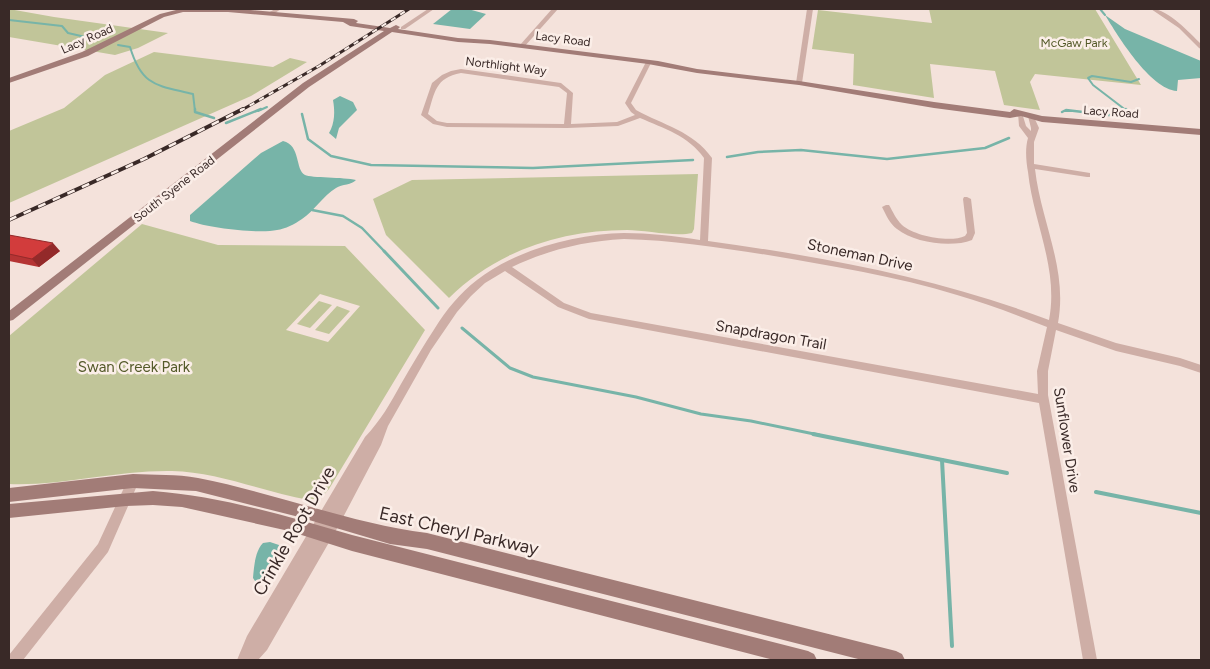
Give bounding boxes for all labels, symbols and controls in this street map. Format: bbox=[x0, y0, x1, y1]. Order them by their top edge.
street label: Lacy Road bbox=[59, 21, 115, 57]
street label: Lacy Road bbox=[535, 29, 591, 49]
park label: McGaw Park bbox=[1041, 36, 1108, 50]
street label: Northlight Way bbox=[465, 54, 548, 78]
street label: Lacy Road bbox=[1083, 103, 1139, 121]
street label: South Syene Road bbox=[131, 153, 217, 225]
street label: Stoneman Drive bbox=[806, 235, 914, 275]
street label: Snapdragon Trail bbox=[714, 316, 828, 354]
park label: Swan Creek Park bbox=[78, 358, 191, 376]
street label: Sunflower Drive bbox=[1050, 386, 1084, 494]
street label: Crinkle Root Drive bbox=[248, 462, 340, 599]
street label: East Cheryl Parkway bbox=[377, 502, 541, 560]

